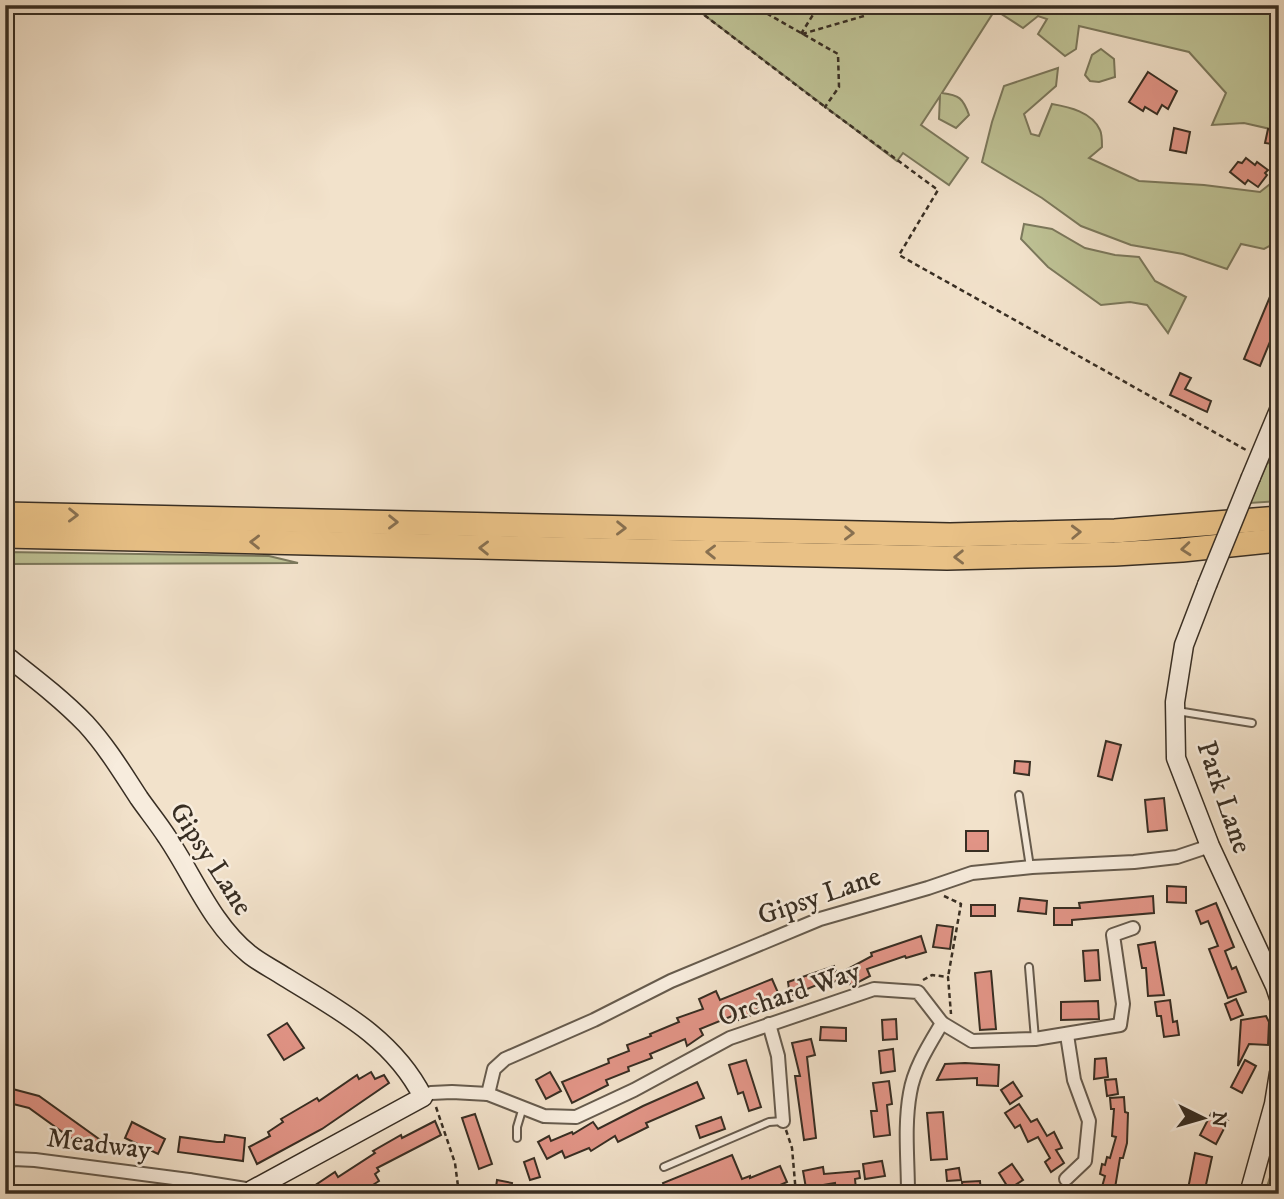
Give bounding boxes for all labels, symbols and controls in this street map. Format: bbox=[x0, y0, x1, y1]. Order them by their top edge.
one-way arrow bbox=[68, 508, 79, 523]
one-way arrow bbox=[388, 515, 399, 530]
one-way arrow bbox=[616, 520, 626, 536]
one-way arrow bbox=[844, 525, 854, 541]
one-way arrow bbox=[1071, 525, 1082, 540]
one-way arrow bbox=[249, 534, 260, 550]
one-way arrow bbox=[478, 540, 489, 555]
one-way arrow bbox=[1181, 541, 1192, 556]
one-way arrow bbox=[705, 544, 716, 560]
one-way arrow bbox=[953, 550, 964, 565]
street label: Park Lane bbox=[1188, 736, 1260, 858]
street label: Gipsy Lane bbox=[162, 796, 260, 922]
street label: Gipsy Lane bbox=[753, 859, 885, 933]
street label: Orchard Way bbox=[713, 953, 865, 1035]
north arrow bbox=[1168, 1084, 1238, 1154]
text: N bbox=[1206, 1111, 1231, 1129]
street label: Meadway bbox=[45, 1120, 154, 1168]

